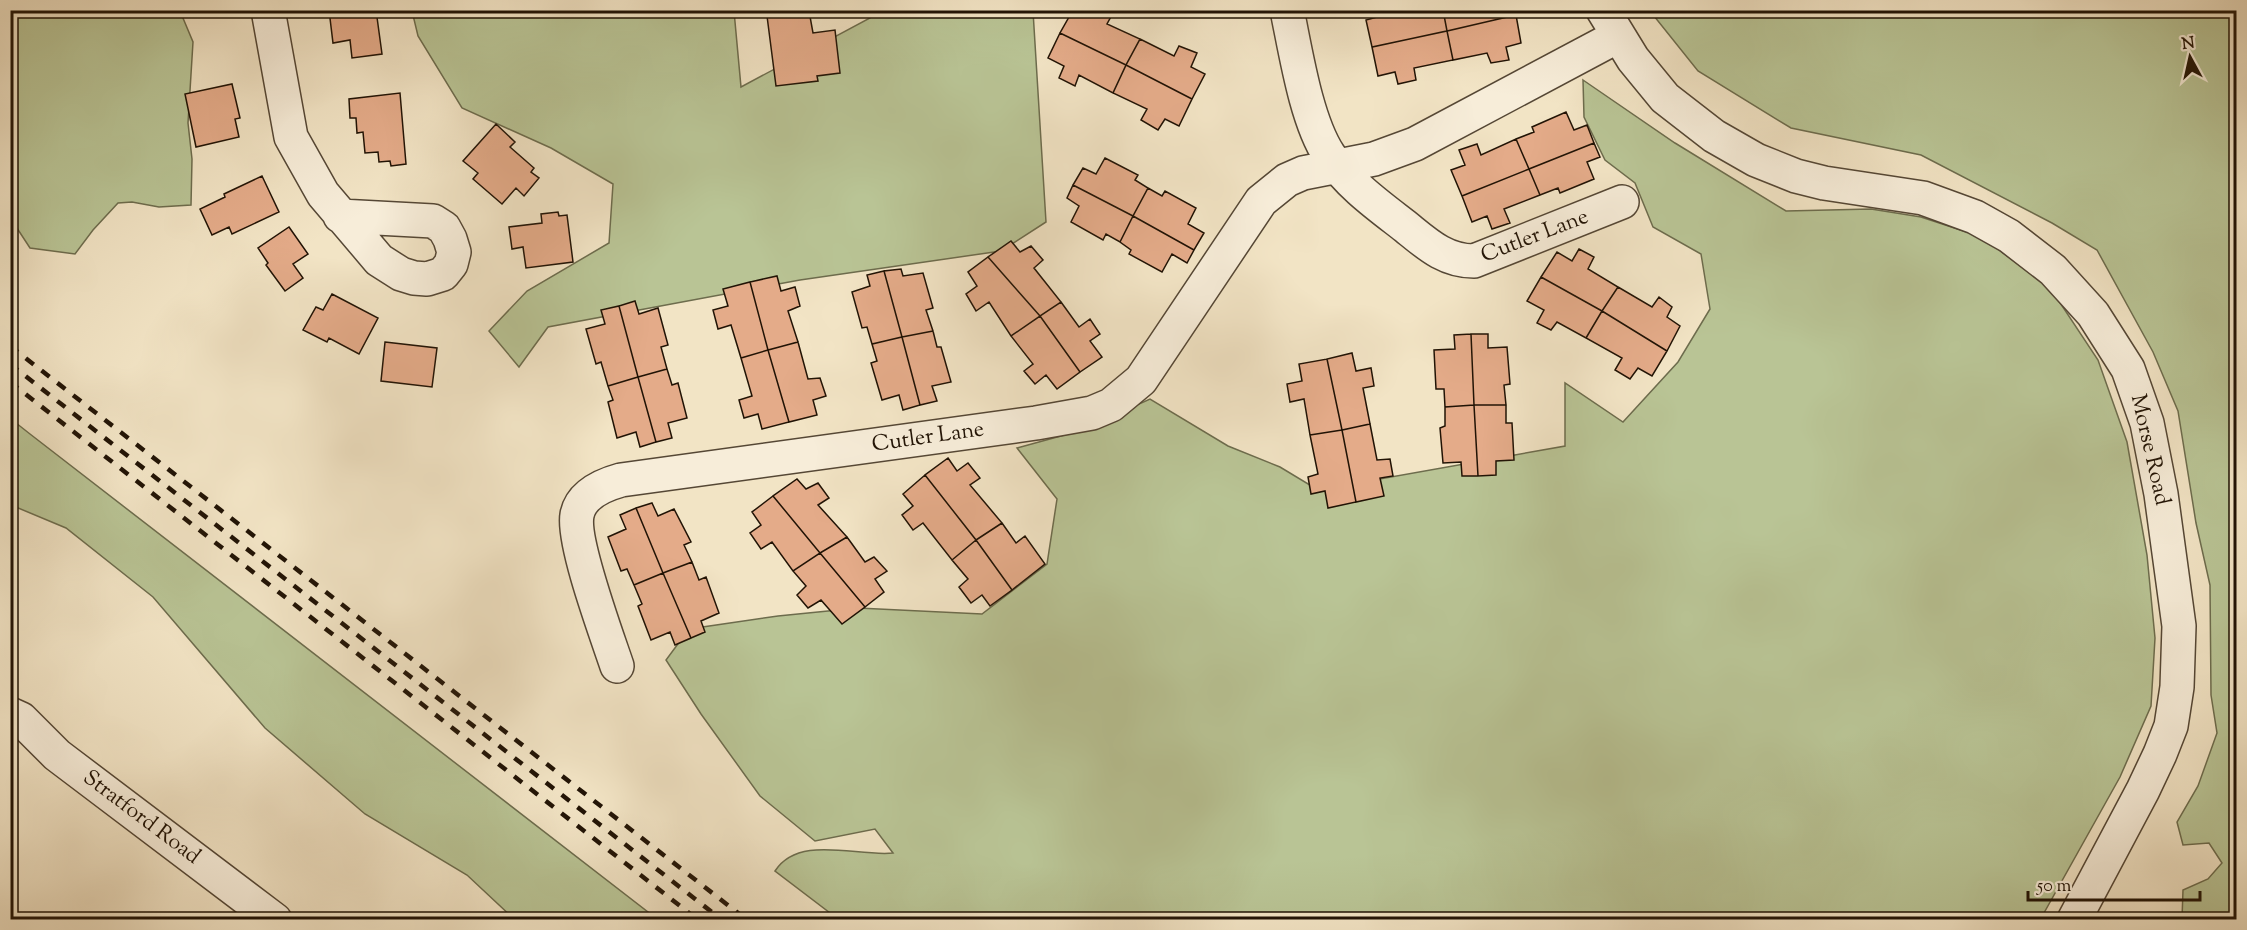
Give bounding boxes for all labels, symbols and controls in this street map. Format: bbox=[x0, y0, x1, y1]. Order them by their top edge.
north arrow bbox=[2160, 27, 2220, 87]
text: N bbox=[2180, 32, 2196, 57]
street label: Cutler Lane bbox=[1476, 202, 1594, 272]
street label: Morse Road bbox=[2121, 391, 2177, 509]
street label: Cutler Lane bbox=[870, 414, 986, 462]
street label: Stratford Road bbox=[75, 763, 207, 873]
scale bar bbox=[2028, 864, 2200, 902]
text: 50 m bbox=[2036, 874, 2072, 900]

